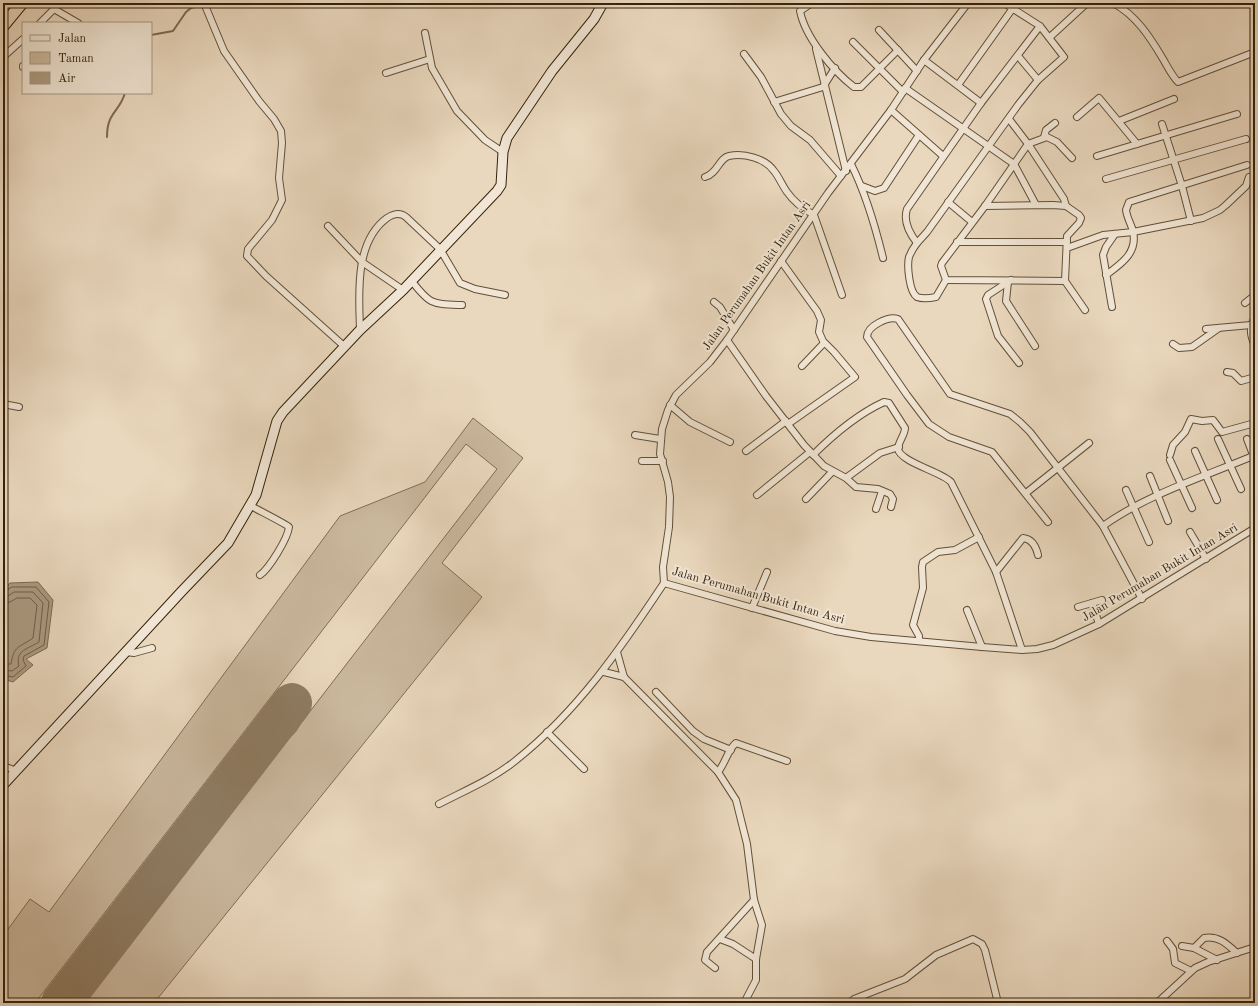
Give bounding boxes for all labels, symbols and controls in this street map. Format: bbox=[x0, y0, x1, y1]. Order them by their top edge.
legend bbox=[22, 22, 152, 94]
text: Jalan bbox=[58, 33, 87, 45]
text: Taman bbox=[58, 53, 94, 65]
text: Air bbox=[58, 73, 75, 85]
street label: Jalan Perumahan Bukit Intan Asri bbox=[701, 199, 813, 353]
street label: Jalan Perumahan Bukit Intan Asri bbox=[1080, 522, 1240, 624]
street label: Jalan Perumahan Bukit Intan Asri bbox=[670, 566, 846, 626]

